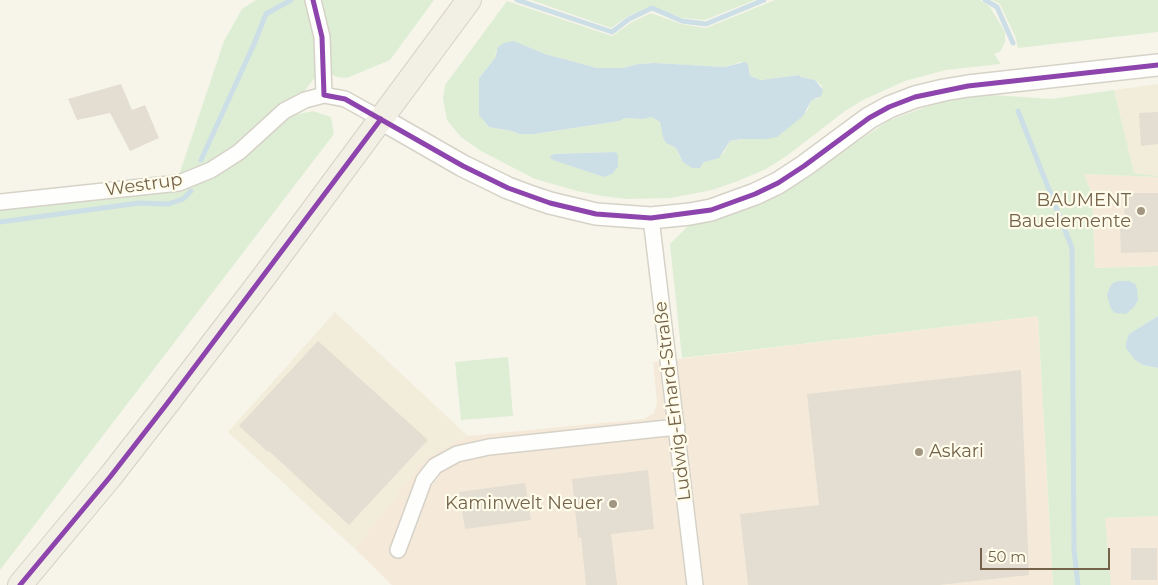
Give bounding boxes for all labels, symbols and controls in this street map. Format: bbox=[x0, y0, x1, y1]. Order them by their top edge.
street label: Westrup bbox=[104, 169, 184, 201]
place label: BAUMENT Bauelemente bbox=[1008, 190, 1131, 232]
marker: BAUMENT Bauelemente bbox=[1135, 205, 1147, 217]
street label: Ludwig-Erhard-Straße bbox=[650, 300, 696, 502]
place label: Askari bbox=[929, 441, 984, 463]
marker: Askari bbox=[913, 446, 925, 458]
place label: Kaminwelt Neuer bbox=[445, 493, 603, 515]
marker: Kaminwelt Neuer bbox=[607, 498, 619, 510]
scale bar bbox=[983, 538, 1113, 570]
text: 50 m bbox=[988, 547, 1026, 566]

